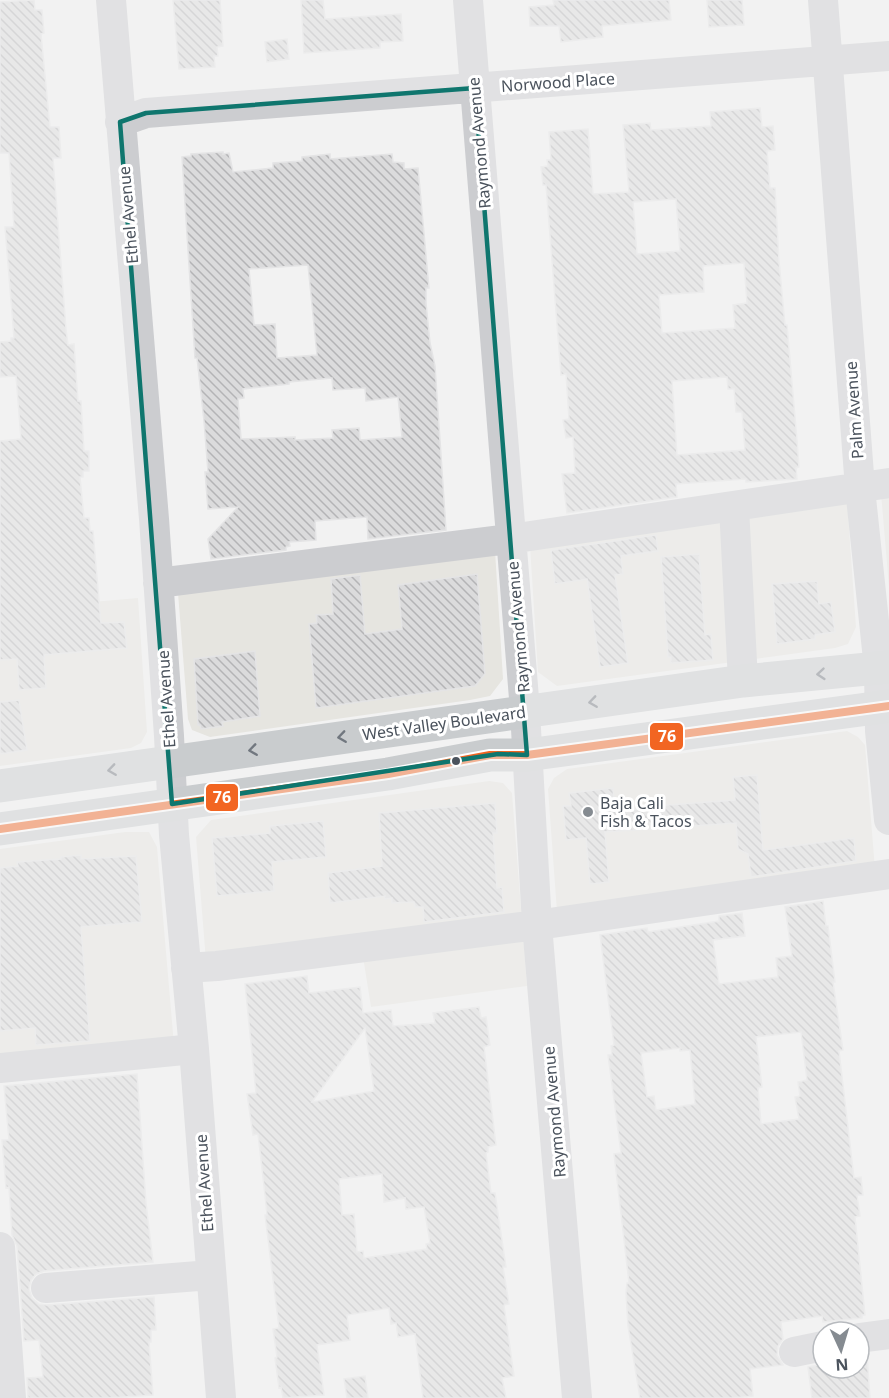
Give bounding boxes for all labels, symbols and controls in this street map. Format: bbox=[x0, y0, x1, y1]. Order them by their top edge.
street label: Norwood Place bbox=[500, 67, 616, 97]
street label: Raymond Avenue bbox=[462, 76, 496, 210]
street label: Ethel Avenue bbox=[113, 165, 143, 265]
street label: Palm Avenue bbox=[840, 360, 868, 460]
street label: Raymond Avenue bbox=[501, 560, 535, 694]
street label: Ethel Avenue bbox=[152, 649, 180, 749]
one-way arrow bbox=[816, 667, 825, 680]
one-way arrow bbox=[589, 695, 598, 707]
street label: West Valley Boulevard bbox=[361, 701, 527, 745]
line badge: 76 bbox=[649, 722, 684, 751]
text: 76 bbox=[658, 725, 676, 747]
one-way arrow bbox=[338, 731, 347, 743]
one-way arrow bbox=[248, 743, 258, 755]
unlabelled marker bbox=[450, 755, 462, 767]
one-way arrow bbox=[107, 764, 116, 776]
line badge: 76 bbox=[205, 783, 239, 812]
text: 76 bbox=[213, 786, 231, 808]
place label: Baja Cali Fish & Tacos bbox=[600, 792, 692, 832]
marker: Baja Cali Fish & Tacos bbox=[581, 805, 595, 819]
street label: Raymond Avenue bbox=[537, 1045, 571, 1179]
street label: Ethel Avenue bbox=[190, 1133, 218, 1233]
north arrow bbox=[811, 1320, 871, 1380]
text: N bbox=[835, 1354, 849, 1376]

